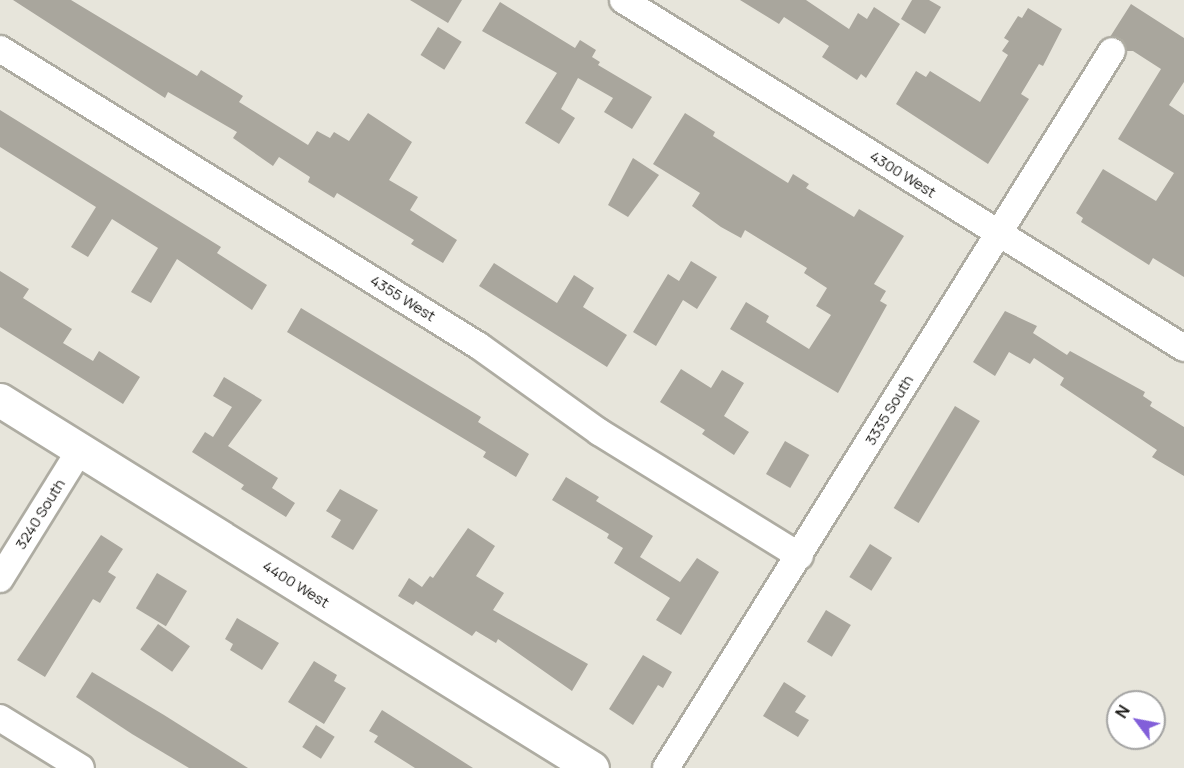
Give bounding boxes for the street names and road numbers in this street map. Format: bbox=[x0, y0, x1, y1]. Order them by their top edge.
street label: 4300 West bbox=[867, 147, 939, 201]
street label: 4355 West bbox=[367, 271, 439, 325]
street label: 3335 South bbox=[861, 372, 917, 448]
street label: 3240 South bbox=[11, 476, 69, 552]
street label: 4400 West bbox=[259, 557, 333, 611]

